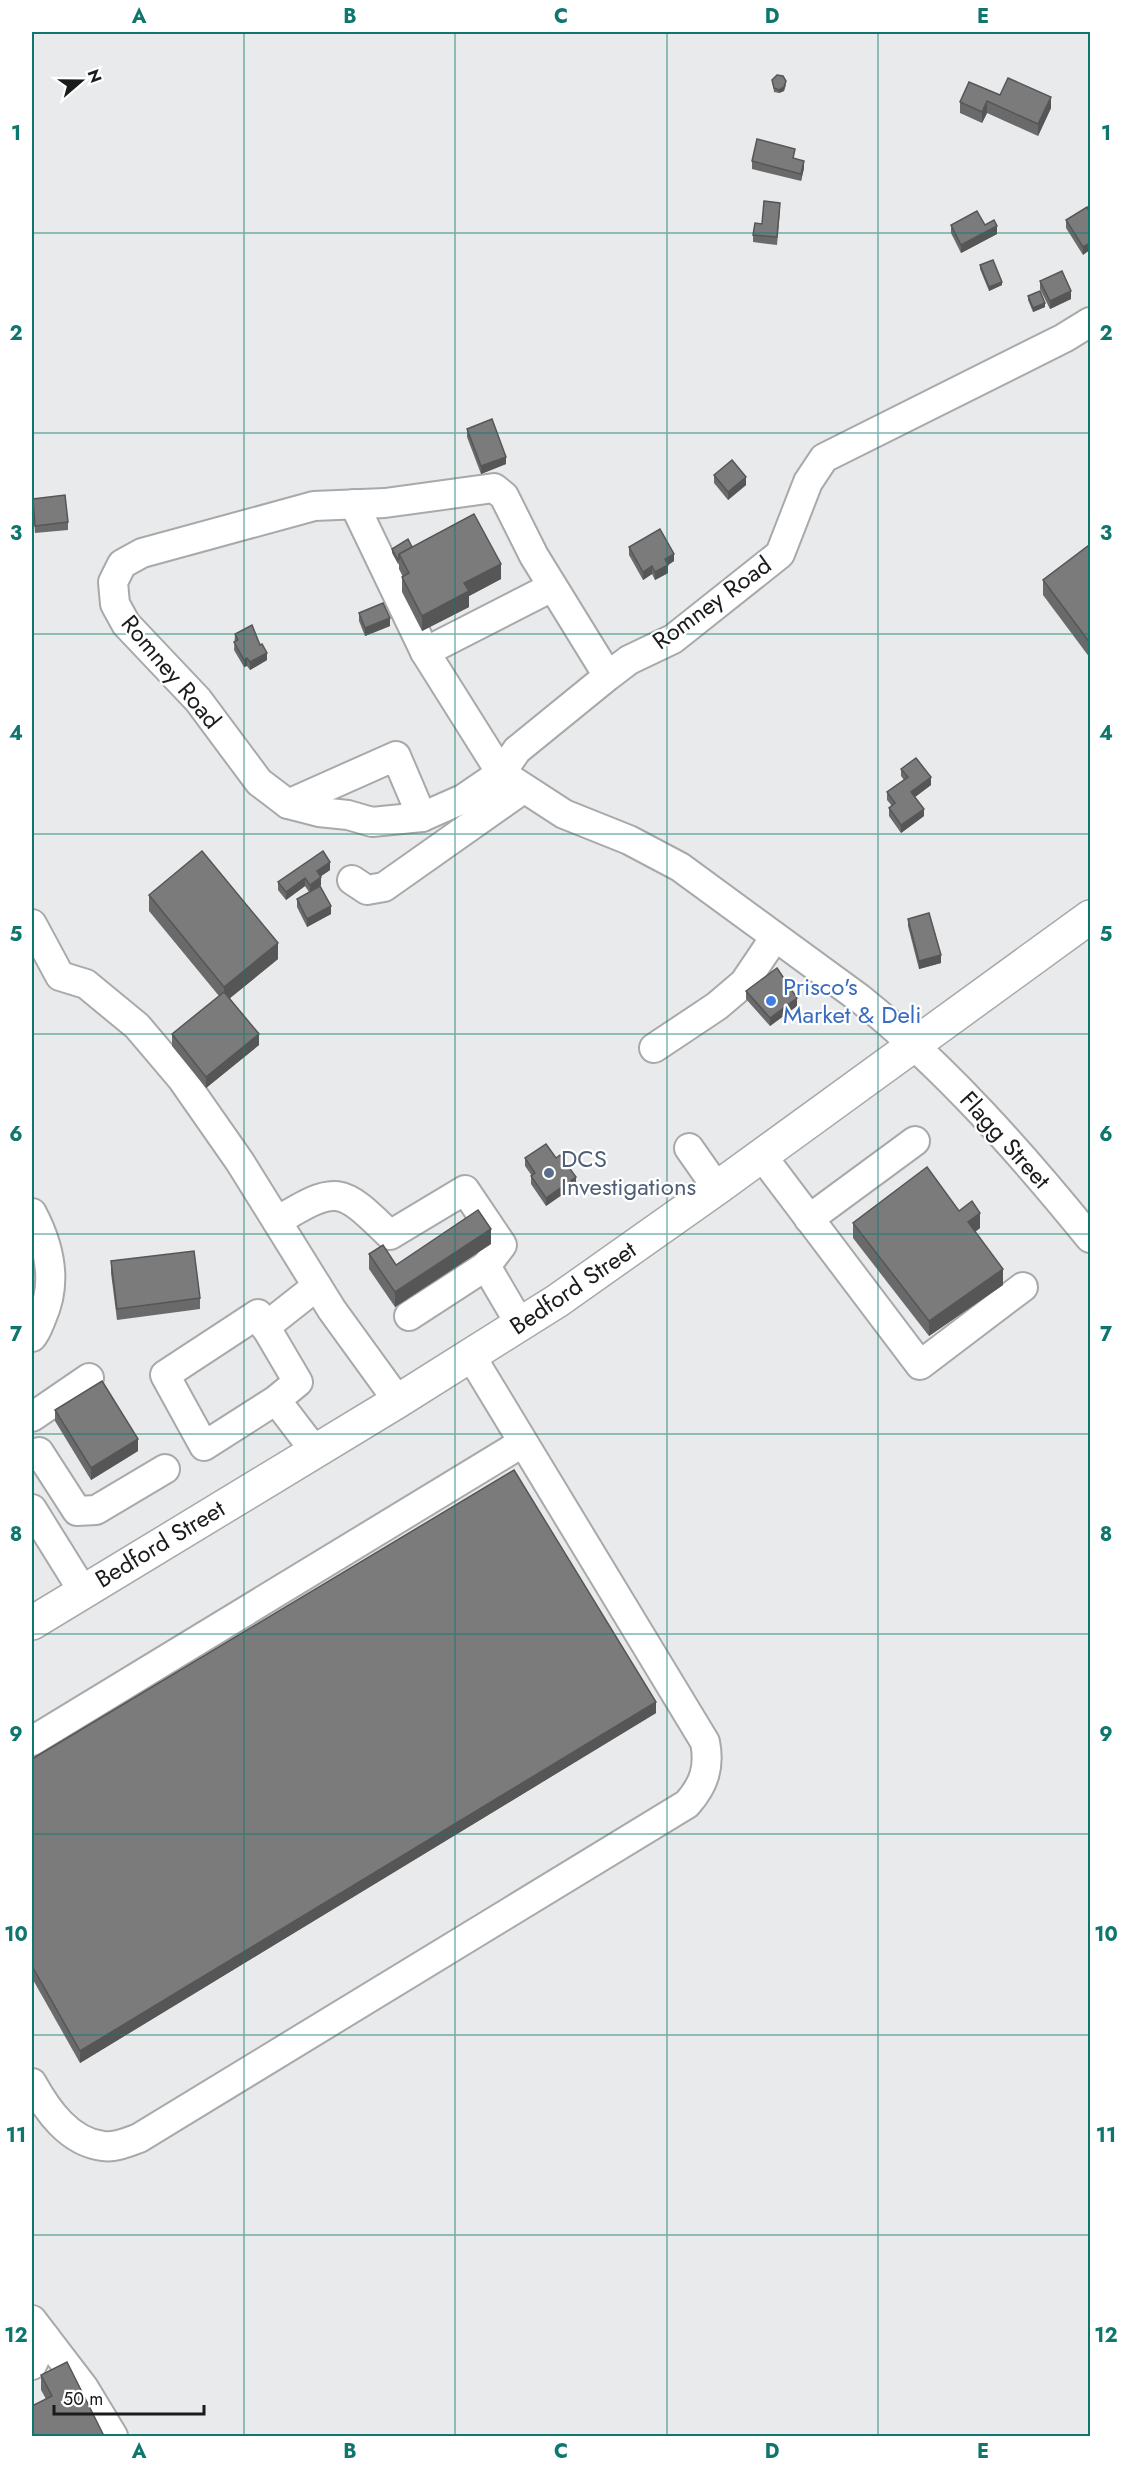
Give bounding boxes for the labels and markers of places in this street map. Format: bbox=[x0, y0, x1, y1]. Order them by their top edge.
place label: Prisco's Market & Deli bbox=[783, 969, 922, 1032]
marker: Prisco's Market & Deli bbox=[764, 994, 778, 1008]
place label: DCS Investigations bbox=[561, 1141, 696, 1204]
marker: DCS Investigations bbox=[542, 1166, 556, 1180]

